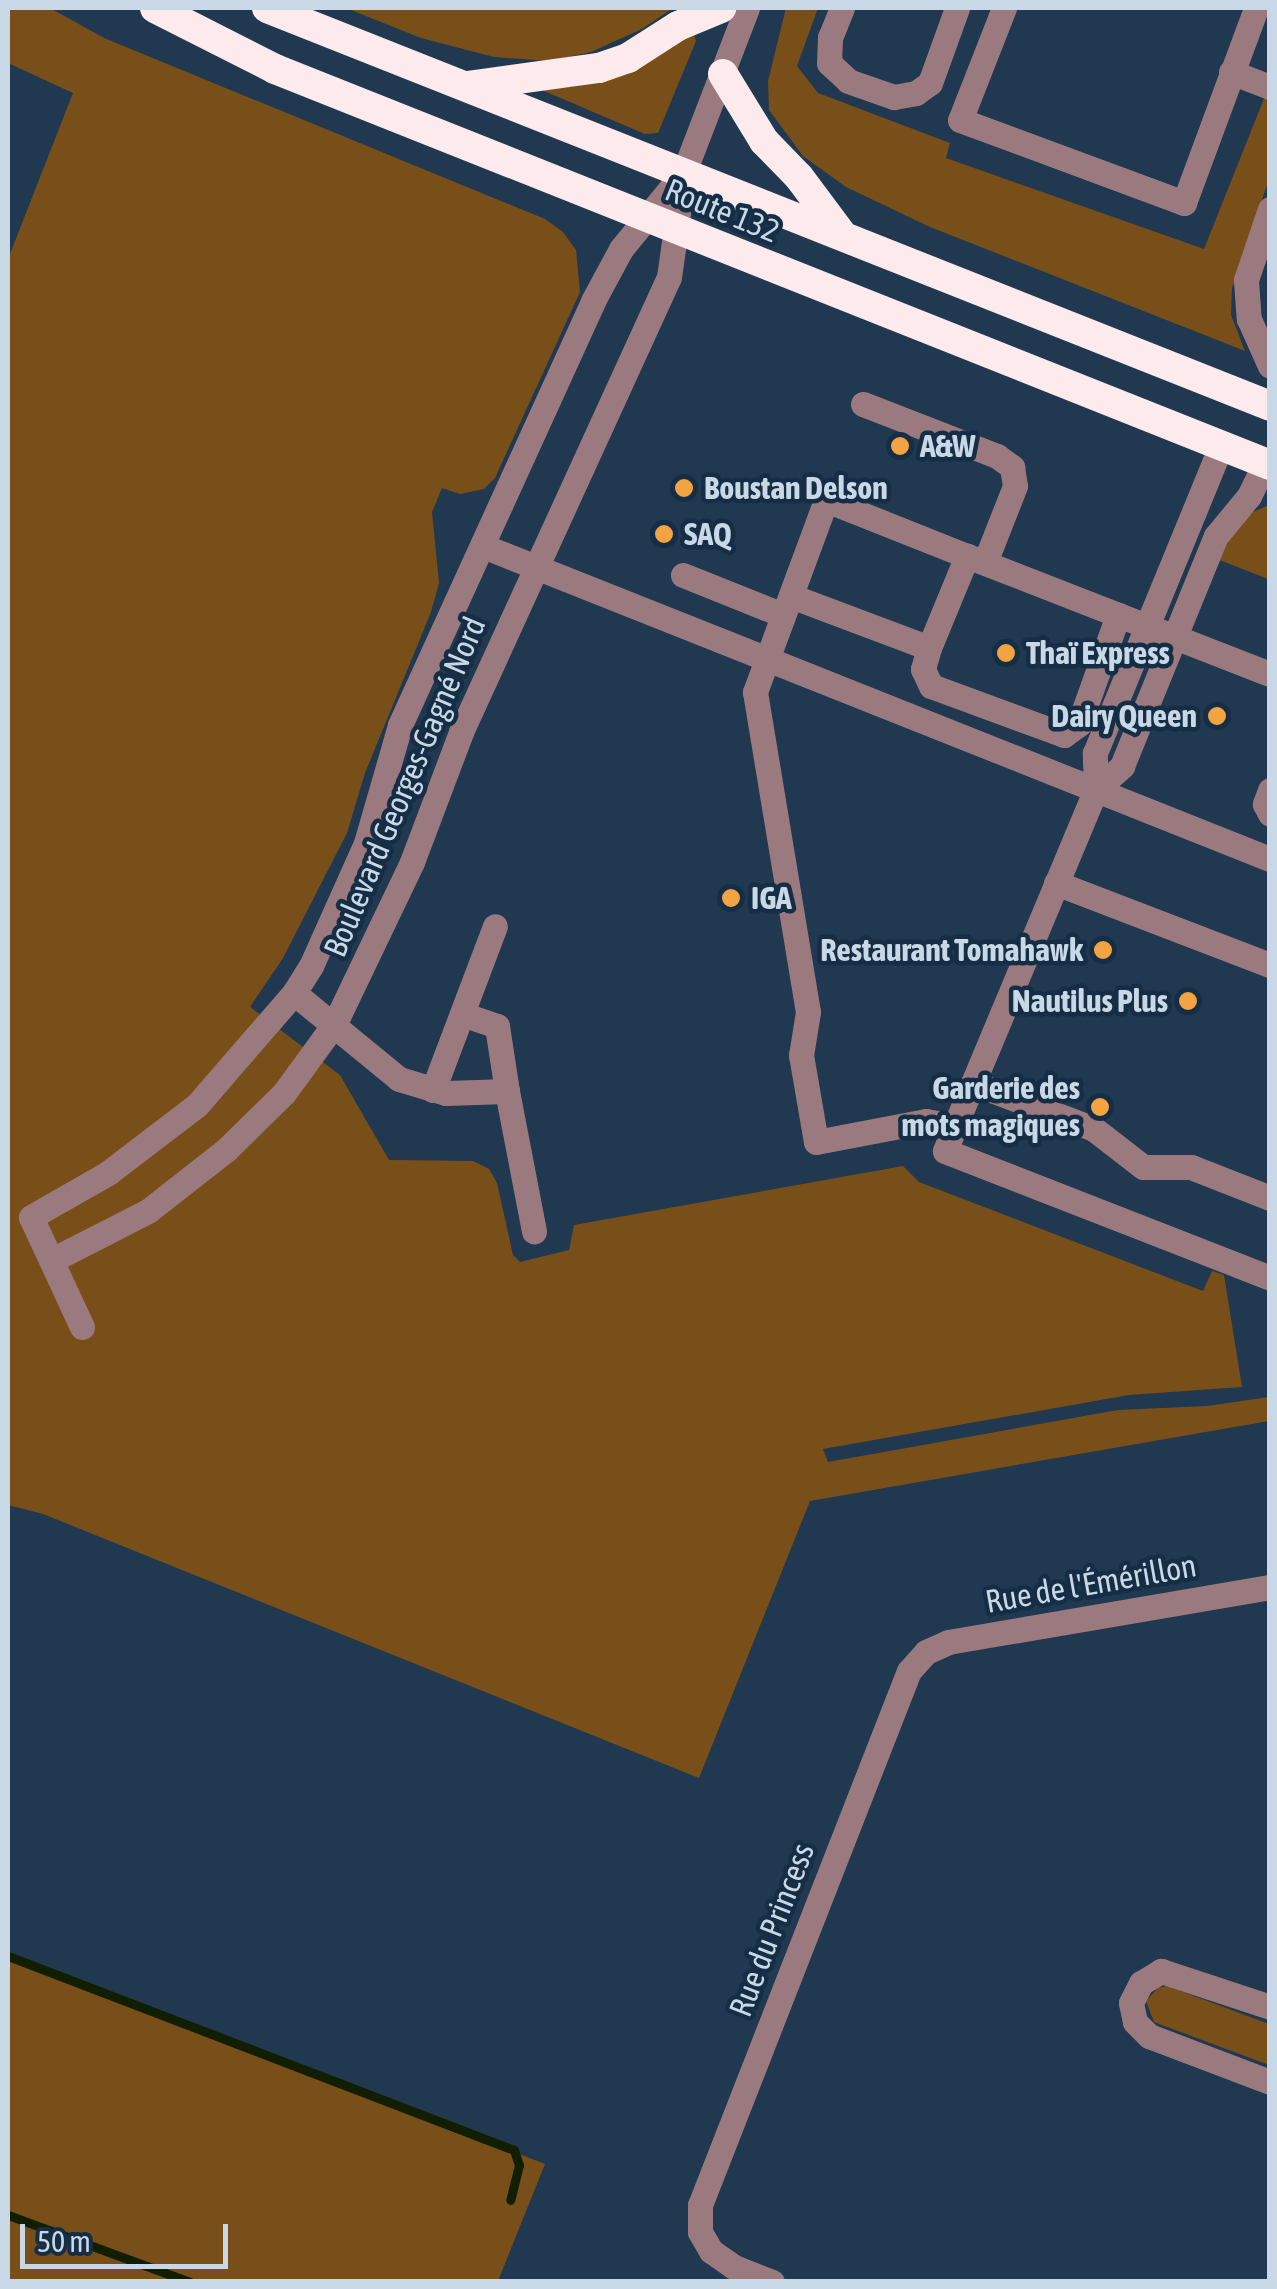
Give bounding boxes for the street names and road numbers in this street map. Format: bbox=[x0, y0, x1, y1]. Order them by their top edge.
street label: Route 132 bbox=[659, 171, 785, 251]
street label: Boulevard Georges-Gagné Nord bbox=[316, 611, 494, 963]
street label: Rue de l'Émérillon bbox=[983, 1547, 1199, 1621]
street label: Rue du Princess bbox=[721, 1838, 823, 2022]

